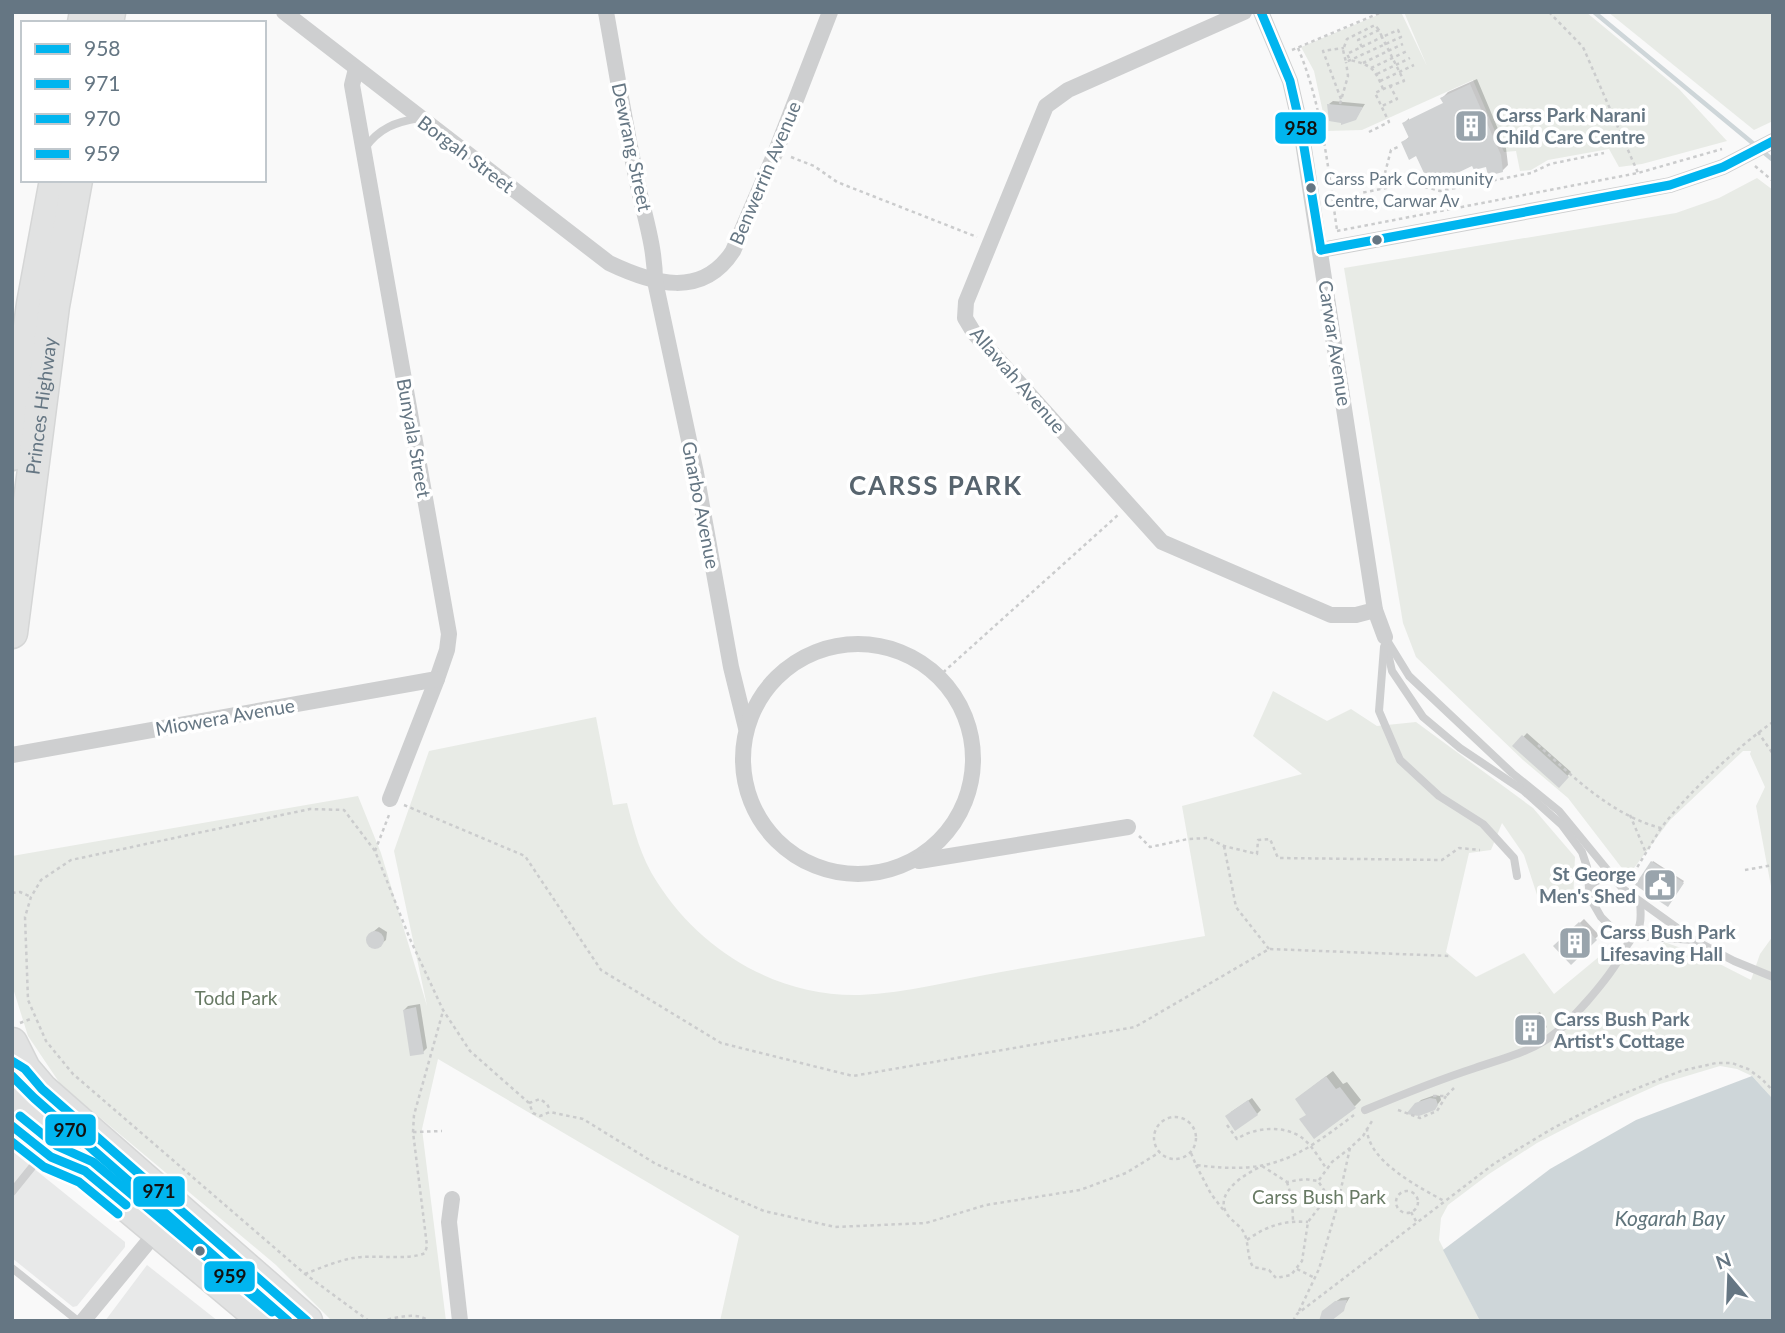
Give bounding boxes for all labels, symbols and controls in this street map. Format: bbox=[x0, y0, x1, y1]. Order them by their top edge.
legend bbox=[21, 21, 266, 182]
text: 958 bbox=[84, 35, 121, 60]
text: 971 bbox=[84, 70, 121, 95]
street label: Dewrang Street bbox=[608, 81, 657, 213]
street label: Benwerrin Avenue bbox=[724, 98, 805, 248]
place label: Carss Park Narani Child Care Centre bbox=[1496, 103, 1646, 148]
text: 970 bbox=[84, 105, 121, 130]
building icon: Carss Park Narani Child Care Centre bbox=[1452, 107, 1490, 145]
street label: Borgah Street bbox=[414, 110, 519, 197]
line badge: 958 bbox=[1274, 111, 1327, 145]
text: 958 bbox=[1284, 116, 1318, 139]
text: 959 bbox=[84, 140, 121, 165]
place label: Carss Park Community Centre, Carwar Av bbox=[1324, 168, 1494, 211]
marker: Carss Park Community Centre, Carwar Av bbox=[1304, 181, 1318, 195]
unlabelled marker bbox=[1370, 233, 1384, 247]
street label: Carwar Avenue bbox=[1314, 278, 1357, 407]
street label: Allawah Avenue bbox=[966, 322, 1071, 437]
street label: Princes Highway bbox=[20, 335, 61, 476]
street label: Bunyala Street bbox=[393, 376, 436, 500]
street label: Gnarbo Avenue bbox=[678, 439, 725, 571]
district label: CARSS PARK bbox=[849, 469, 1023, 501]
street label: Miowera Avenue bbox=[154, 693, 296, 740]
place label: St George Men's Shed bbox=[1539, 862, 1636, 907]
public building icon: St George Men's Shed bbox=[1641, 866, 1679, 904]
place label: Carss Bush Park Lifesaving Hall bbox=[1600, 920, 1737, 965]
building icon: Carss Bush Park Lifesaving Hall bbox=[1556, 924, 1594, 962]
park label: Todd Park bbox=[195, 986, 278, 1009]
place label: Carss Bush Park Artist's Cottage bbox=[1553, 1007, 1691, 1052]
building icon: Carss Bush Park Artist's Cottage bbox=[1511, 1011, 1549, 1049]
line badge: 970 bbox=[44, 1113, 97, 1147]
text: 970 bbox=[53, 1118, 87, 1141]
line badge: 971 bbox=[132, 1175, 186, 1208]
text: 971 bbox=[142, 1179, 176, 1202]
park label: Carss Bush Park bbox=[1252, 1185, 1386, 1208]
water label: Kogarah Bay bbox=[1615, 1205, 1726, 1230]
north arrow bbox=[1694, 1242, 1764, 1312]
unlabelled marker bbox=[193, 1244, 207, 1258]
text: N bbox=[1713, 1247, 1734, 1274]
line badge: 959 bbox=[203, 1260, 256, 1293]
text: 959 bbox=[213, 1264, 247, 1287]

